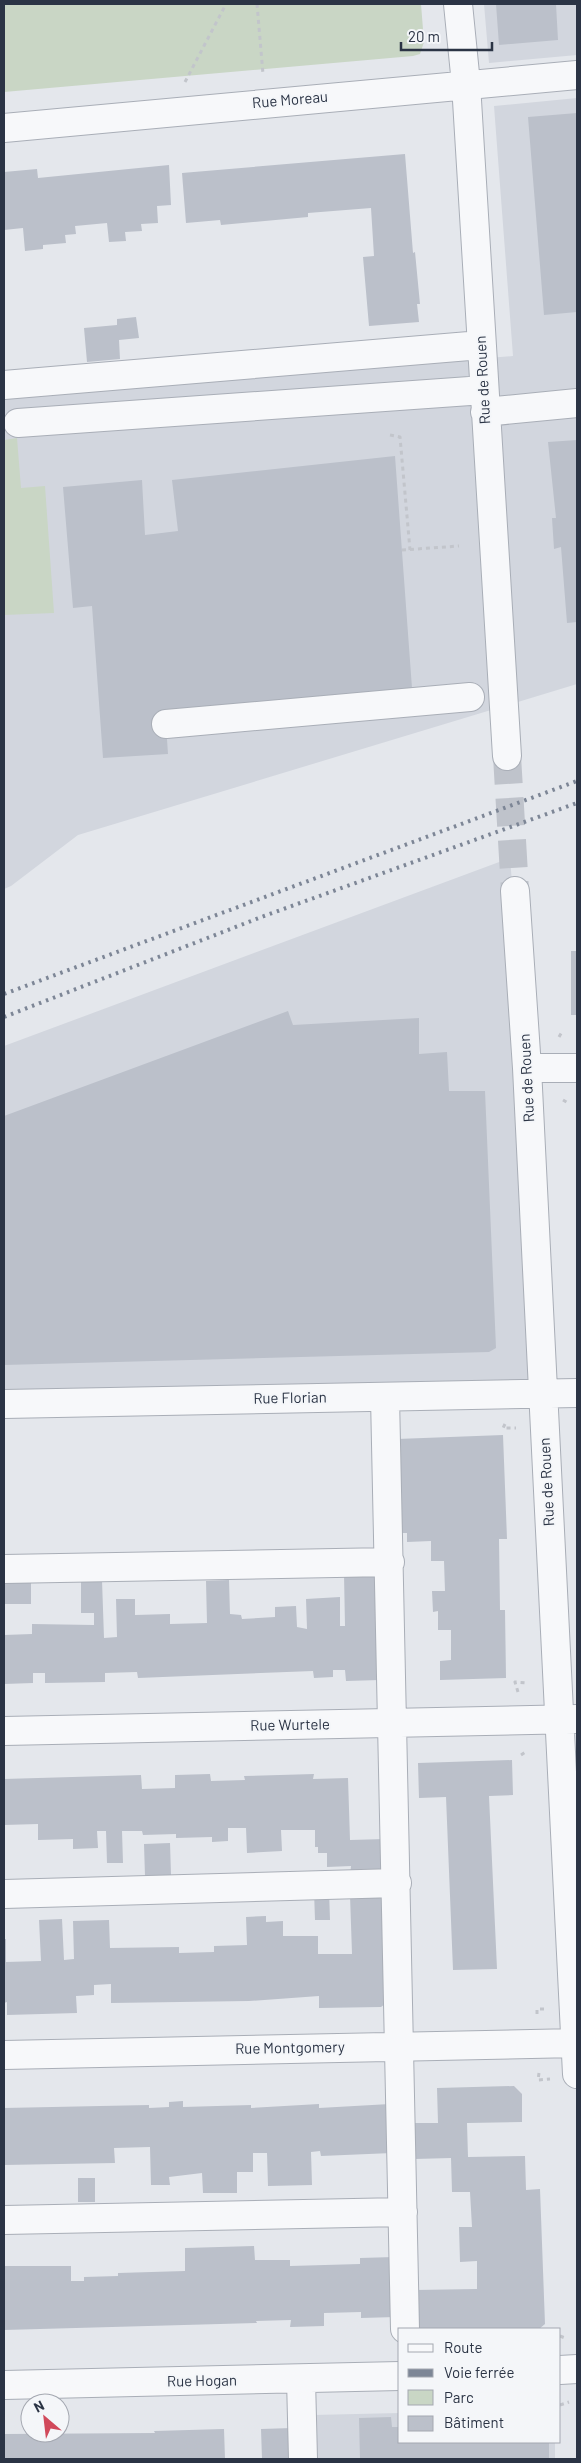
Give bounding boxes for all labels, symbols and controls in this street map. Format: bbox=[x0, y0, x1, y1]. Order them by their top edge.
scale bar bbox=[401, 20, 492, 52]
text: 20 m bbox=[408, 27, 440, 45]
street label: Rue Moreau bbox=[251, 87, 329, 111]
street label: Rue de Rouen bbox=[471, 335, 493, 425]
street label: Rue de Rouen bbox=[515, 1033, 537, 1123]
street label: Rue Florian bbox=[253, 1387, 327, 1407]
street label: Rue de Rouen bbox=[535, 1437, 557, 1527]
street label: Rue Wurtele bbox=[250, 1714, 330, 1734]
street label: Rue Montgomery bbox=[235, 2037, 345, 2057]
legend bbox=[398, 2328, 561, 2443]
text: Route bbox=[444, 2338, 483, 2356]
text: Voie ferrée bbox=[444, 2363, 515, 2381]
street label: Rue Hogan bbox=[167, 2370, 237, 2390]
text: Parc bbox=[444, 2388, 474, 2406]
north arrow bbox=[20, 2393, 70, 2443]
text: N bbox=[31, 2396, 47, 2416]
text: Bâtiment bbox=[444, 2413, 504, 2431]

